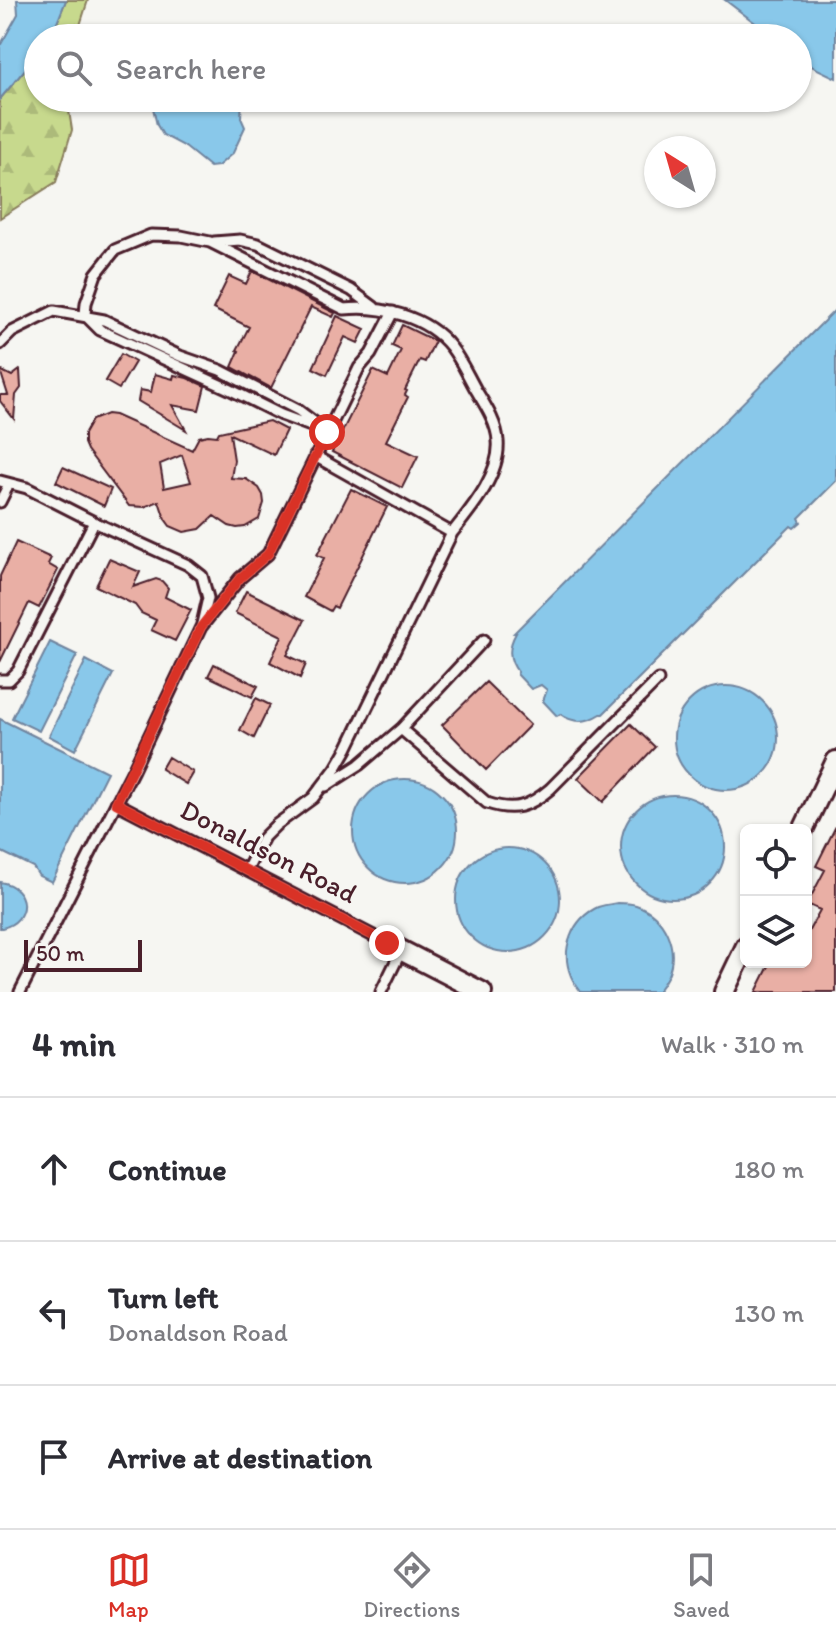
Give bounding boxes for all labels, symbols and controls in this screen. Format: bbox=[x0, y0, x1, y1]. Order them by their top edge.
search box bbox=[24, 24, 812, 112]
icon: search bbox=[52, 46, 96, 90]
text: Search here bbox=[116, 50, 266, 87]
north arrow bbox=[644, 136, 716, 208]
route start bbox=[309, 414, 345, 450]
street label: Donaldson Road bbox=[175, 792, 363, 910]
map controls bbox=[740, 824, 812, 968]
button: locate bbox=[740, 824, 812, 896]
button: layers bbox=[740, 896, 812, 968]
route end bbox=[369, 925, 405, 961]
scale bar bbox=[24, 936, 142, 972]
text: 50 m bbox=[36, 940, 85, 967]
text: 4 min bbox=[32, 1024, 116, 1065]
text: Walk · 310 m bbox=[661, 1028, 804, 1060]
icon: ahead bbox=[32, 1147, 76, 1191]
text: Continue bbox=[108, 1151, 227, 1188]
text: 180 m bbox=[734, 1153, 804, 1185]
text: Turn left bbox=[108, 1279, 219, 1316]
icon: left bbox=[32, 1291, 76, 1335]
text: 130 m bbox=[734, 1297, 804, 1329]
text: Donaldson Road bbox=[108, 1316, 288, 1348]
icon: arrive bbox=[32, 1435, 76, 1479]
text: Arrive at destination bbox=[108, 1439, 372, 1476]
tab: Map bbox=[107, 1548, 151, 1623]
tab: Directions bbox=[364, 1548, 460, 1623]
tab: Saved bbox=[673, 1548, 729, 1623]

